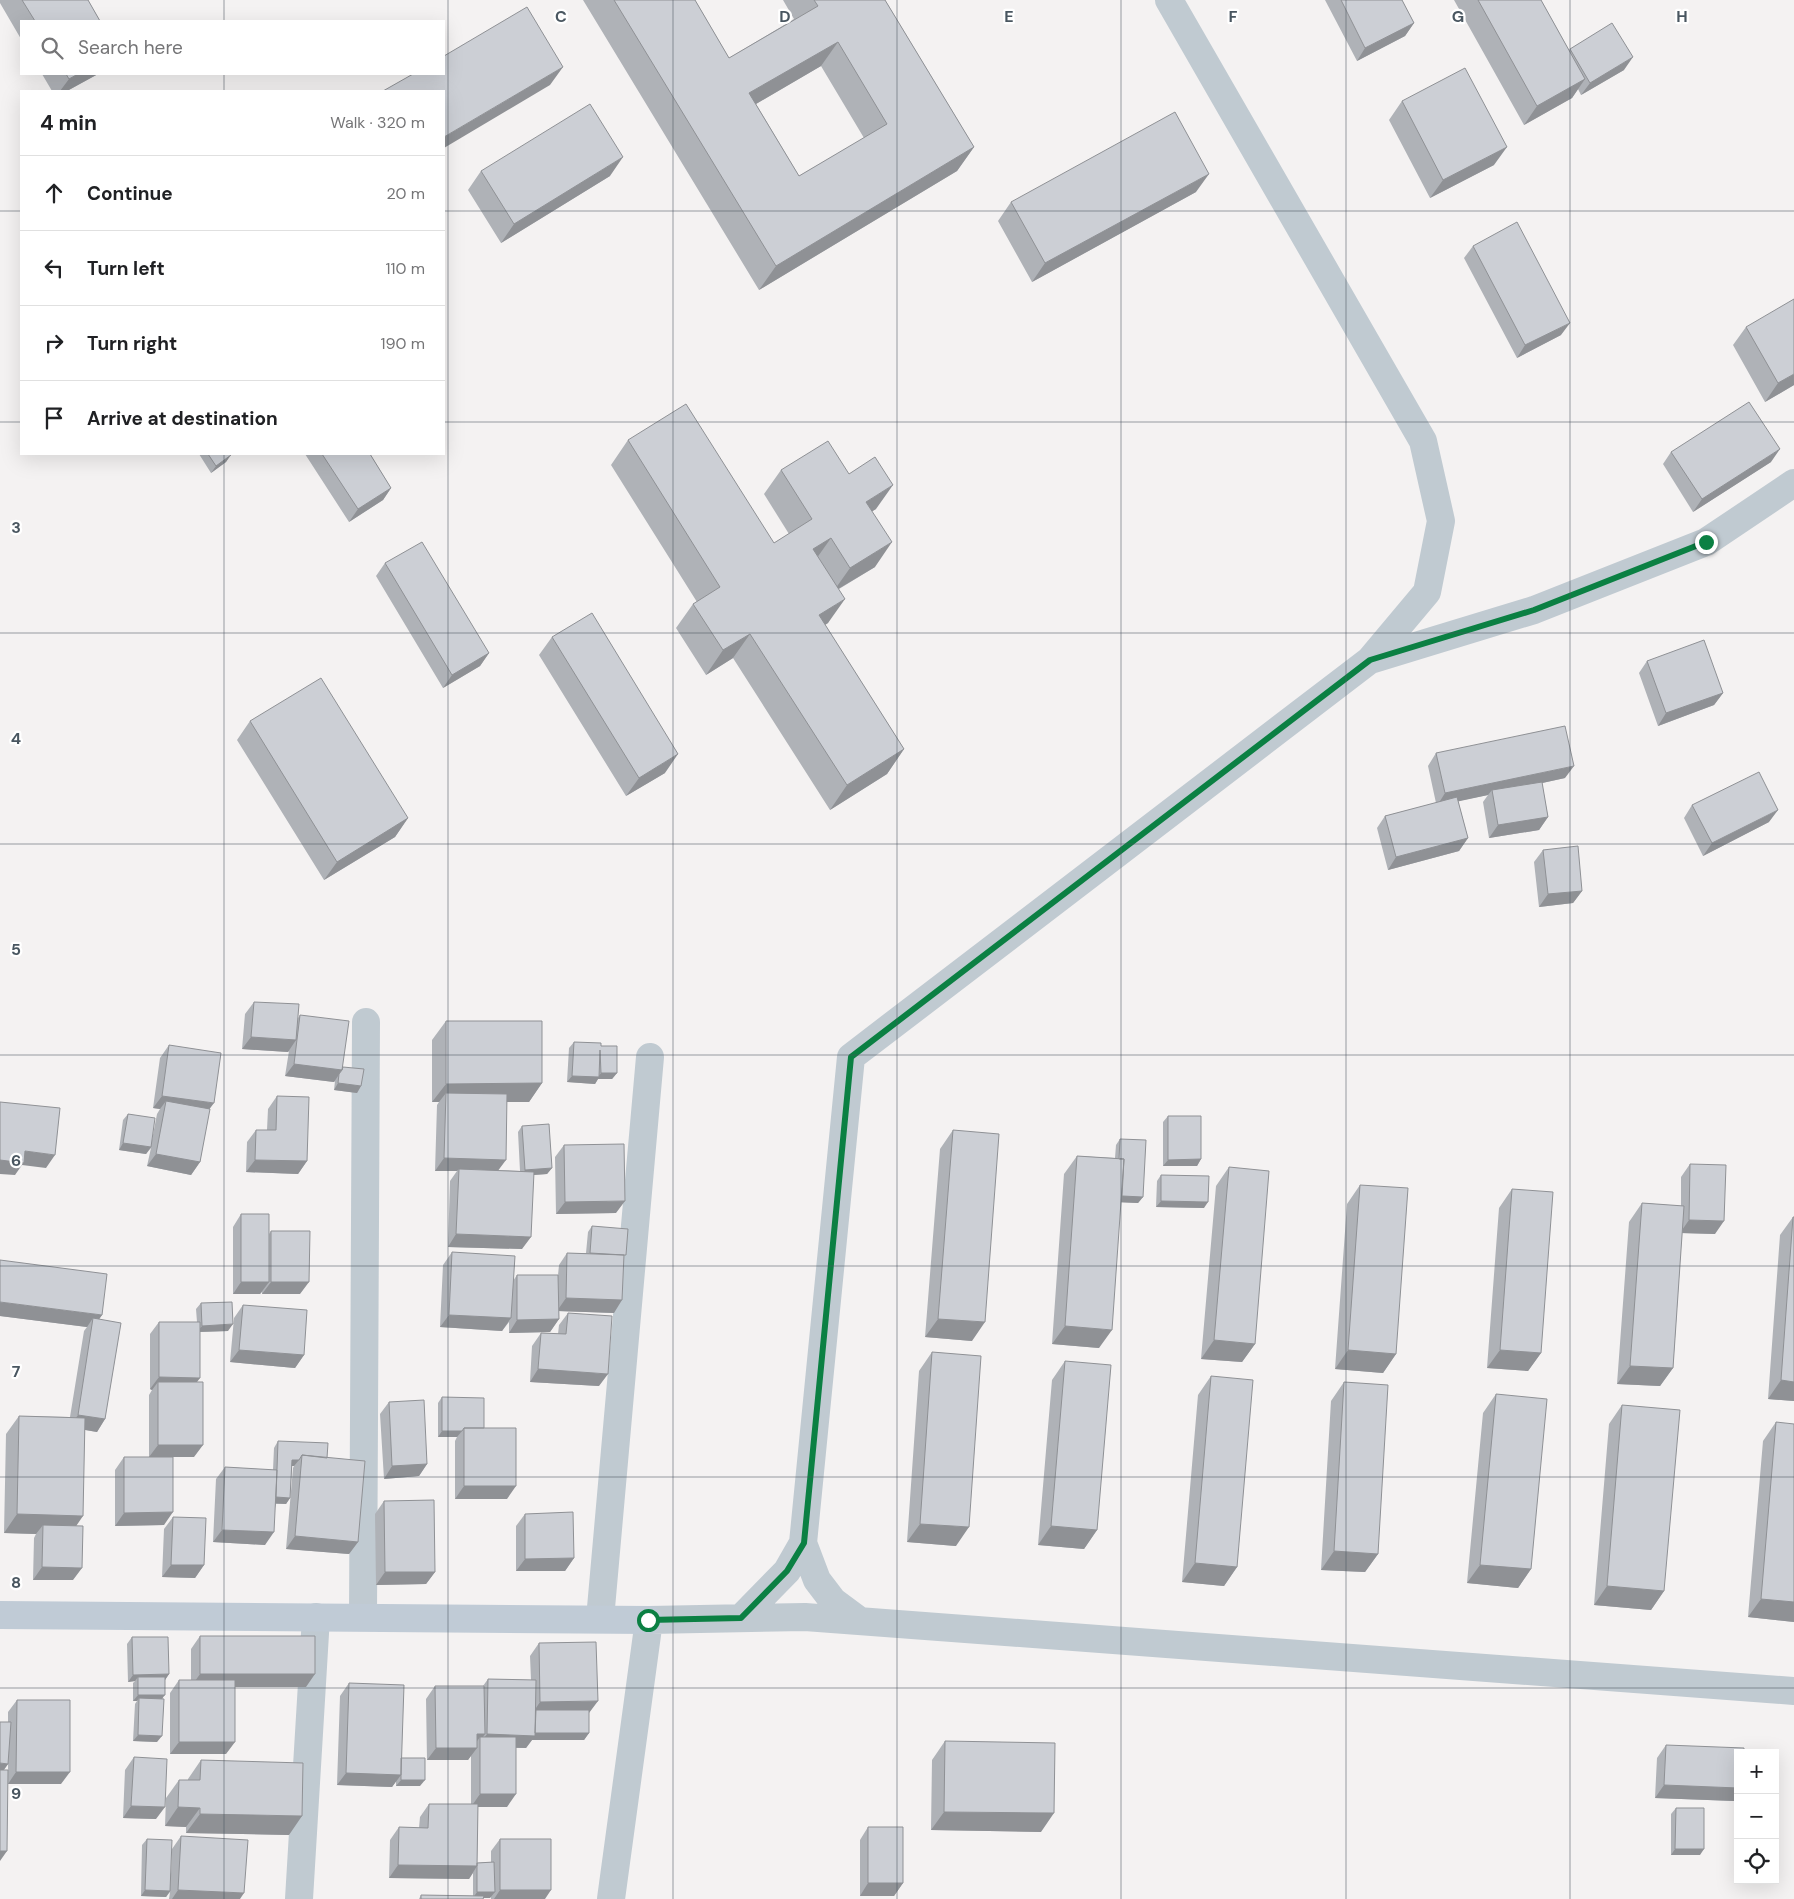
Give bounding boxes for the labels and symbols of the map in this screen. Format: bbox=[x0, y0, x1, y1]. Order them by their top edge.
text: C bbox=[555, 6, 567, 27]
text: D bbox=[779, 6, 791, 27]
text: E bbox=[1004, 6, 1014, 27]
text: F bbox=[1229, 6, 1238, 27]
text: G bbox=[1452, 6, 1464, 27]
text: H bbox=[1676, 6, 1688, 27]
text: 3 bbox=[11, 517, 21, 538]
route end bbox=[1695, 531, 1718, 554]
text: 4 bbox=[11, 728, 21, 749]
text: 5 bbox=[11, 939, 21, 960]
text: 6 bbox=[11, 1150, 21, 1171]
text: 7 bbox=[12, 1361, 21, 1382]
text: 8 bbox=[11, 1572, 21, 1593]
route start bbox=[637, 1609, 660, 1632]
text: 9 bbox=[11, 1783, 21, 1804]

